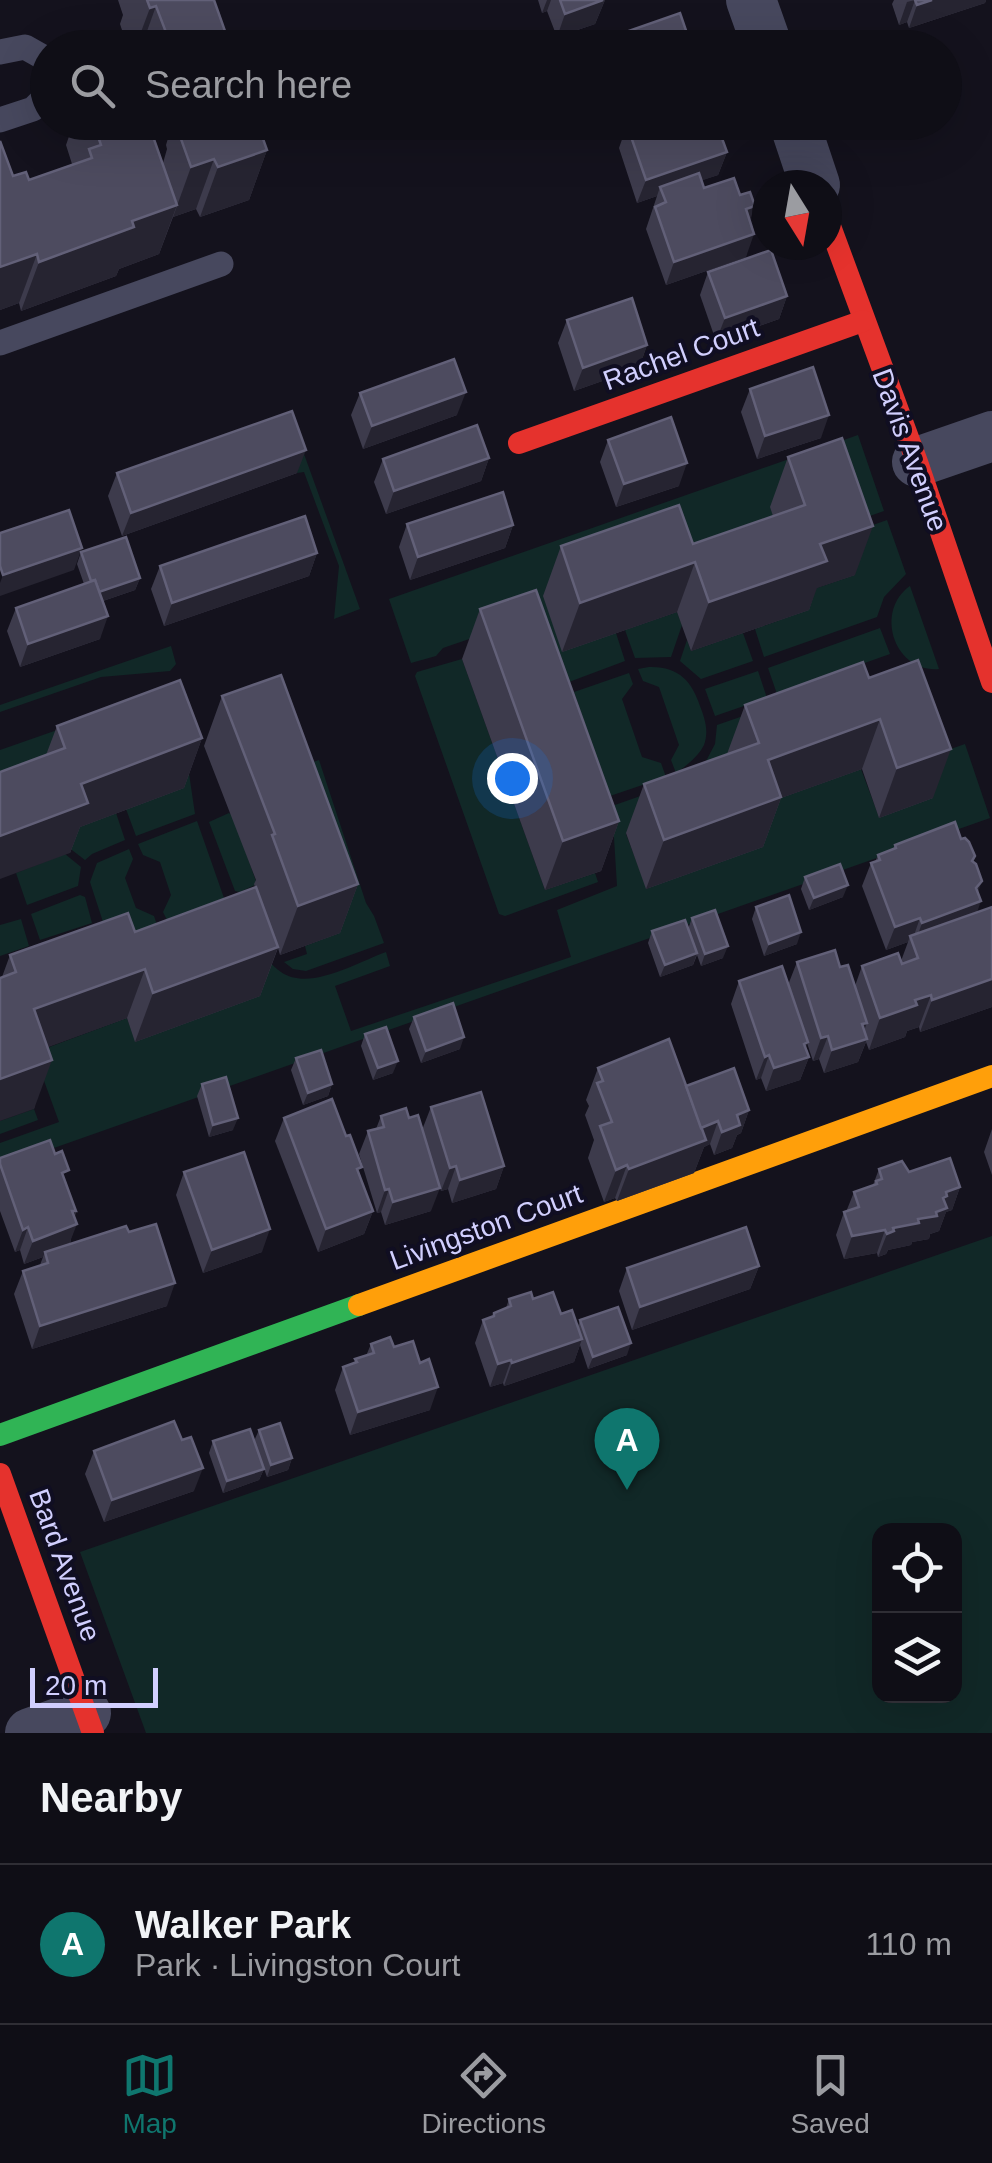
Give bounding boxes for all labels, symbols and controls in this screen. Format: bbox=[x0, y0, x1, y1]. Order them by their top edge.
search box bbox=[30, 30, 962, 140]
icon: search bbox=[65, 58, 120, 113]
text: Search here bbox=[145, 64, 352, 106]
north arrow bbox=[752, 170, 842, 260]
street label: Rachel Court bbox=[599, 311, 763, 397]
street label: Davis Avenue bbox=[866, 364, 954, 536]
your location bbox=[487, 753, 538, 804]
street label: Livingston Court bbox=[386, 1178, 587, 1276]
pin: A bbox=[594, 1408, 660, 1490]
street label: Bard Avenue bbox=[23, 1485, 107, 1645]
map controls bbox=[872, 1523, 962, 1703]
button: locate bbox=[872, 1523, 962, 1613]
button: layers bbox=[872, 1613, 962, 1703]
scale bar bbox=[30, 1663, 158, 1708]
text: 20 m bbox=[45, 1670, 107, 1701]
text: Nearby bbox=[40, 1774, 182, 1821]
text: Walker Park bbox=[135, 1904, 351, 1946]
text: A bbox=[61, 1926, 84, 1962]
text: 110 m bbox=[865, 1926, 952, 1962]
text: Park · Livingston Court bbox=[135, 1947, 460, 1983]
tab: Map bbox=[122, 2048, 177, 2140]
tab: Directions bbox=[422, 2048, 546, 2140]
tab: Saved bbox=[790, 2048, 870, 2140]

